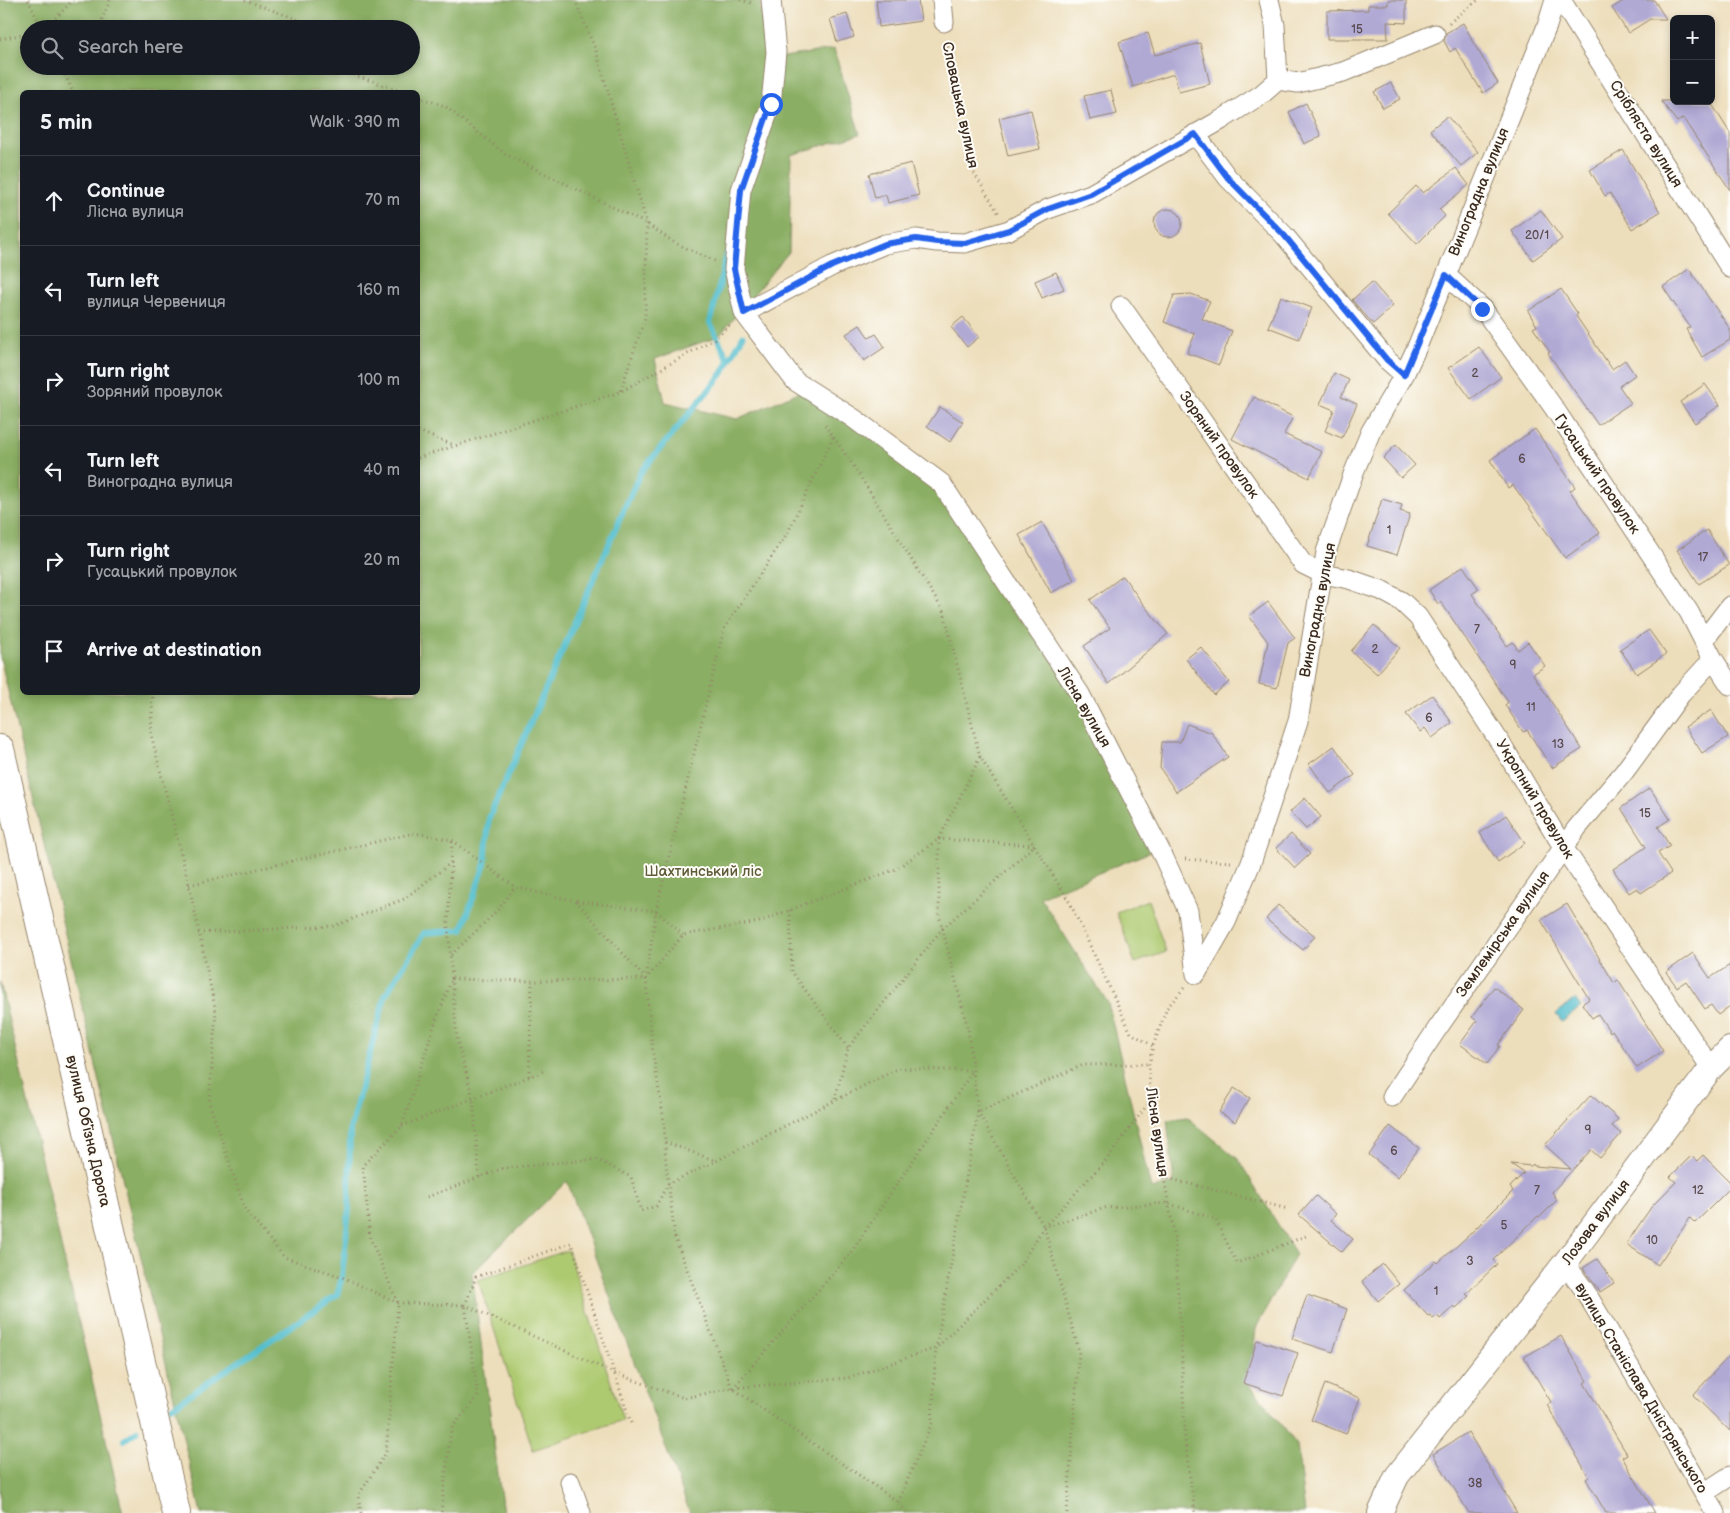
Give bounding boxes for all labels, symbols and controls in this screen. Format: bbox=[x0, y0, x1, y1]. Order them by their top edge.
map controls bbox=[1670, 15, 1715, 105]
button: + bbox=[1670, 15, 1715, 60]
search box bbox=[20, 20, 420, 75]
house number: 15 bbox=[1351, 22, 1363, 37]
icon: search bbox=[38, 34, 66, 62]
text: Search here bbox=[78, 36, 183, 59]
street label: Словацька вулиця bbox=[937, 40, 983, 170]
button: − bbox=[1670, 60, 1715, 105]
street label: Срібляста вулиця bbox=[1605, 77, 1687, 191]
route start bbox=[760, 93, 783, 116]
text: 5 min bbox=[40, 110, 93, 135]
text: Walk · 390 m bbox=[309, 113, 400, 132]
street label: Виноградна вулиця bbox=[1445, 125, 1513, 259]
text: Continue bbox=[87, 180, 165, 203]
icon: ahead bbox=[40, 187, 68, 215]
text: 70 m bbox=[365, 191, 400, 210]
text: Лісна вулиця bbox=[87, 203, 184, 222]
house number: 20/1 bbox=[1525, 228, 1549, 243]
text: Turn left bbox=[87, 270, 159, 293]
icon: left bbox=[40, 277, 68, 305]
text: 160 m bbox=[357, 281, 400, 300]
text: вулиця Червениця bbox=[87, 293, 226, 312]
route end bbox=[1471, 298, 1494, 321]
text: Turn right bbox=[87, 360, 170, 383]
house number: 2 bbox=[1471, 366, 1479, 381]
icon: right bbox=[40, 367, 68, 395]
text: 100 m bbox=[357, 371, 400, 390]
text: Зоряний провулок bbox=[87, 383, 222, 402]
street label: Зоряний провулок bbox=[1175, 388, 1263, 502]
street label: Гусацький провулок bbox=[1550, 410, 1644, 538]
text: Turn left bbox=[87, 450, 159, 473]
house number: 6 bbox=[1518, 452, 1526, 467]
icon: left bbox=[40, 457, 68, 485]
text: 40 m bbox=[363, 461, 400, 480]
text: Виноградна вулиця bbox=[87, 473, 233, 492]
house number: 1 bbox=[1387, 523, 1391, 538]
text: Turn right bbox=[87, 540, 170, 563]
street label: Виноградна вулиця bbox=[1296, 541, 1340, 679]
icon: right bbox=[40, 547, 68, 575]
house number: 17 bbox=[1698, 550, 1708, 565]
text: 20 m bbox=[364, 551, 400, 570]
text: Гусацький провулок bbox=[87, 563, 237, 582]
house number: 7 bbox=[1474, 622, 1480, 637]
icon: arrive bbox=[40, 637, 68, 665]
text: Arrive at destination bbox=[87, 639, 262, 662]
house number: 2 bbox=[1371, 642, 1379, 657]
house number: 9 bbox=[1510, 658, 1517, 673]
street label: Лісна вулиця bbox=[1053, 662, 1115, 751]
house number: 11 bbox=[1526, 700, 1536, 715]
house number: 6 bbox=[1425, 711, 1433, 726]
street label: Укропний провулок bbox=[1492, 736, 1578, 862]
house number: 13 bbox=[1552, 737, 1564, 752]
house number: 15 bbox=[1639, 806, 1651, 821]
park label: Шахтинський ліс bbox=[644, 862, 762, 881]
street label: Землемірська вулиця bbox=[1452, 867, 1554, 1001]
street label: вулиця Обʼїзна Дорога bbox=[61, 1053, 115, 1209]
street label: Лісна вулиця bbox=[1141, 1085, 1173, 1178]
house number: 9 bbox=[1585, 1123, 1592, 1138]
house number: 6 bbox=[1390, 1144, 1398, 1159]
street label: Лозова вулиця bbox=[1557, 1176, 1634, 1269]
house number: 7 bbox=[1534, 1183, 1540, 1198]
house number: 12 bbox=[1692, 1183, 1704, 1198]
house number: 5 bbox=[1501, 1218, 1508, 1233]
house number: 10 bbox=[1646, 1233, 1658, 1248]
house number: 3 bbox=[1466, 1254, 1474, 1269]
street label: вулиця Станіслава Дністрянського bbox=[1570, 1279, 1712, 1497]
house number: 1 bbox=[1434, 1284, 1438, 1299]
house number: 38 bbox=[1468, 1476, 1482, 1491]

